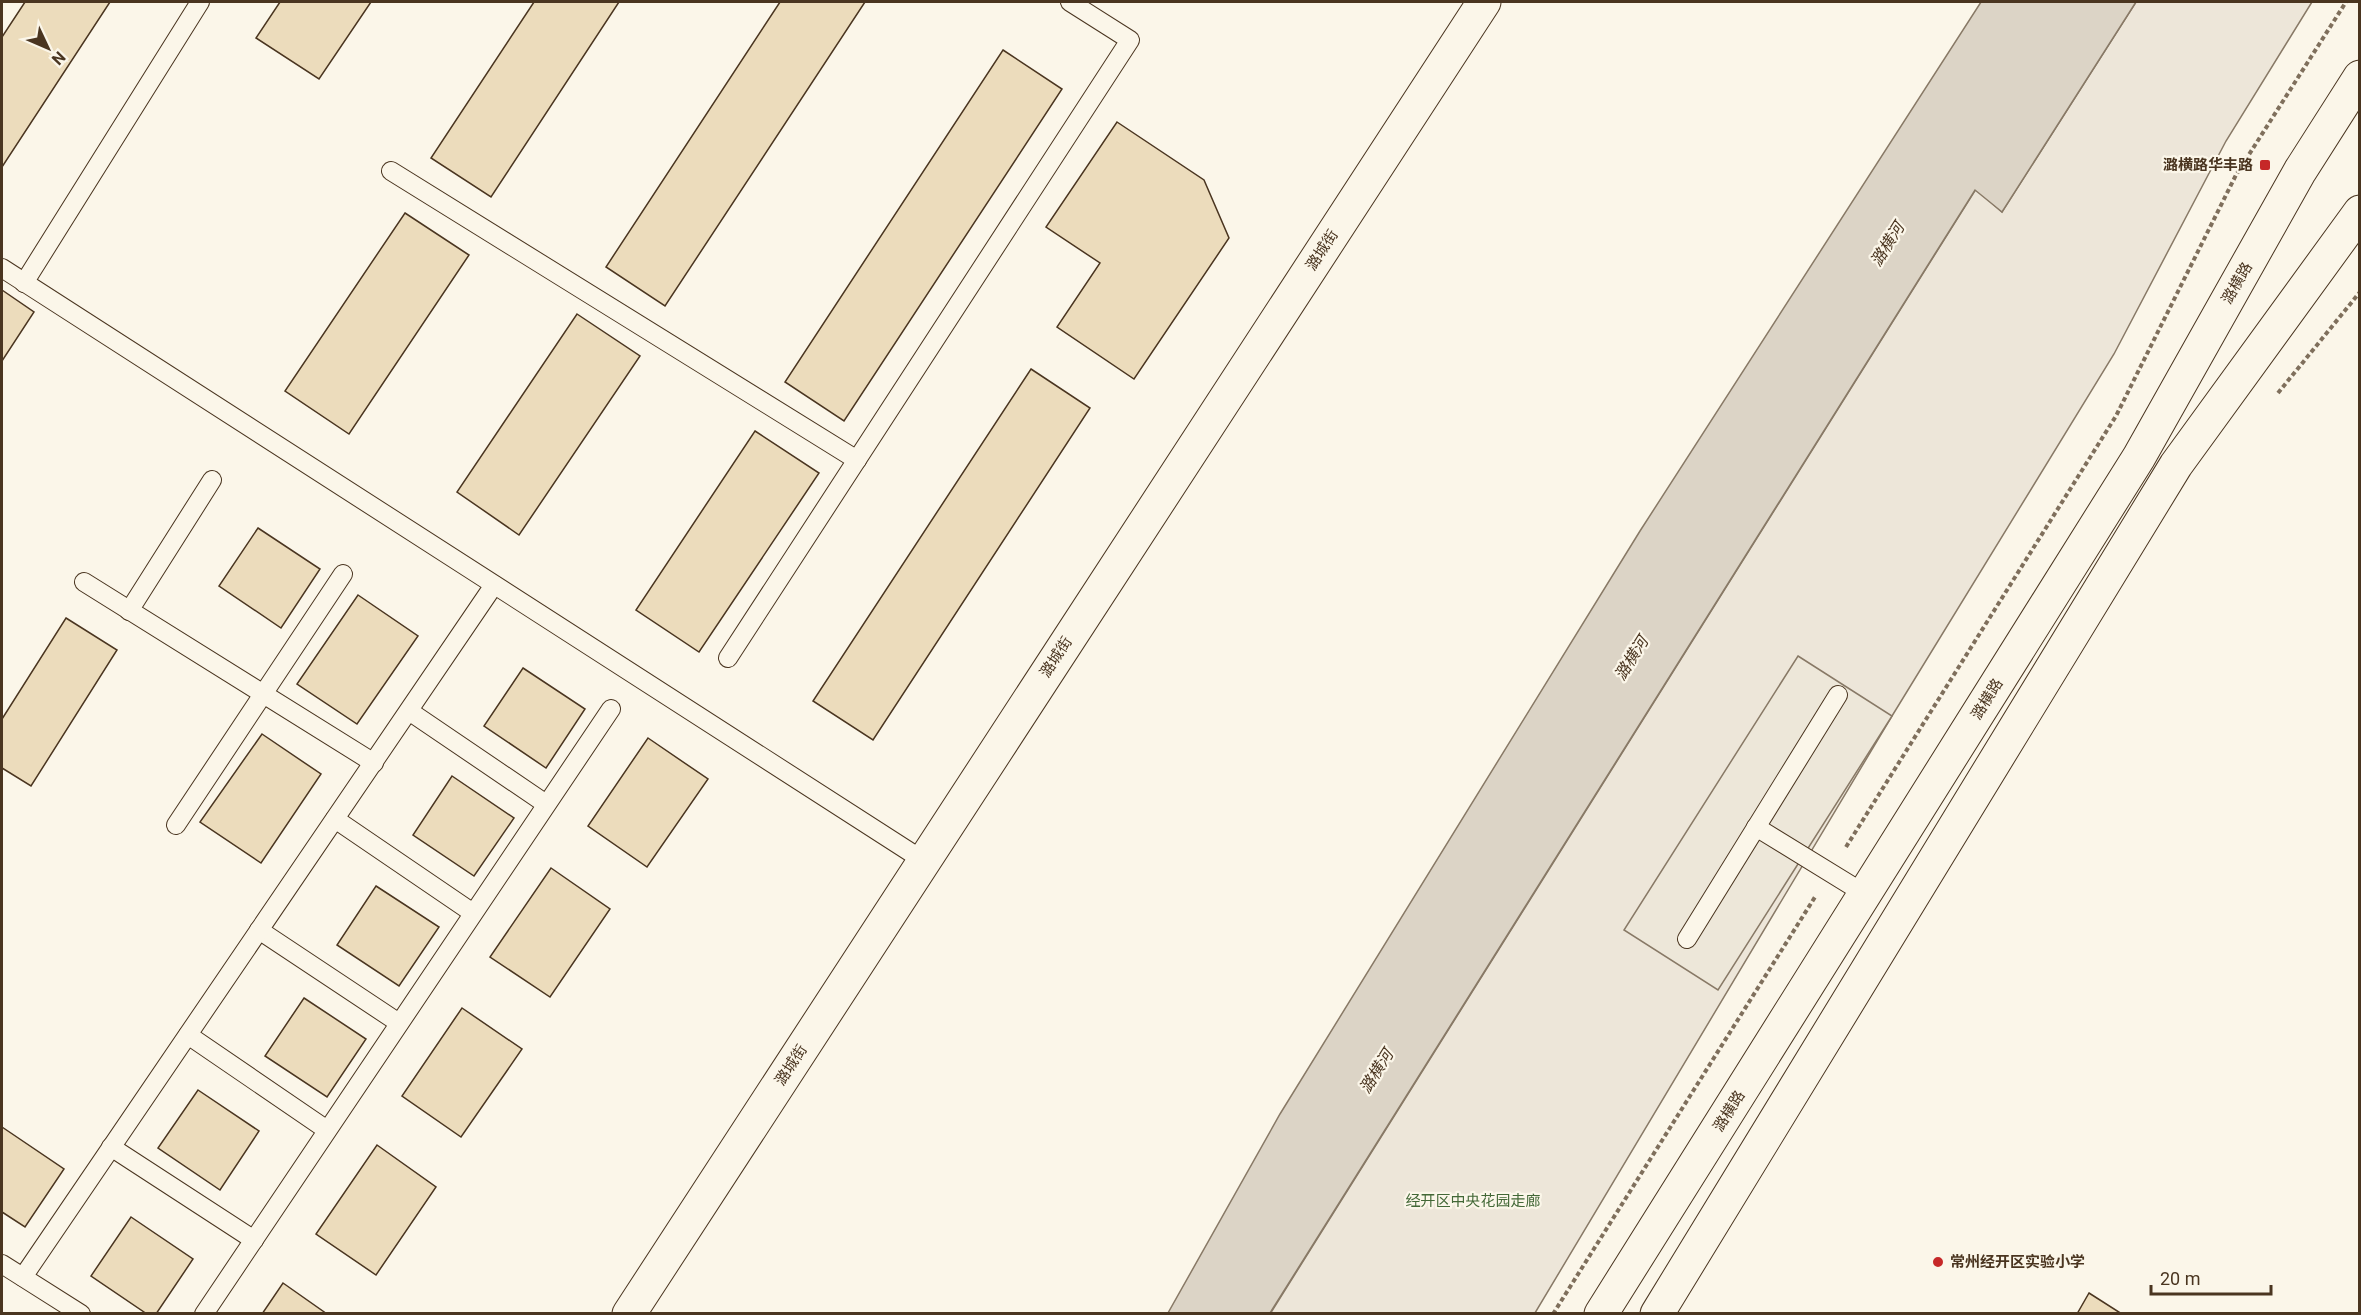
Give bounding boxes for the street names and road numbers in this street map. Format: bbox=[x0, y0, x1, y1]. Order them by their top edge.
street label: 潞城街 bbox=[1302, 226, 1342, 274]
street label: 潞横路 bbox=[2218, 259, 2256, 307]
street label: 潞城街 bbox=[1036, 633, 1076, 681]
street label: 潞横路 bbox=[1967, 675, 2007, 723]
street label: 潞城街 bbox=[771, 1041, 811, 1089]
street label: 潞横路 bbox=[1709, 1087, 1749, 1135]

